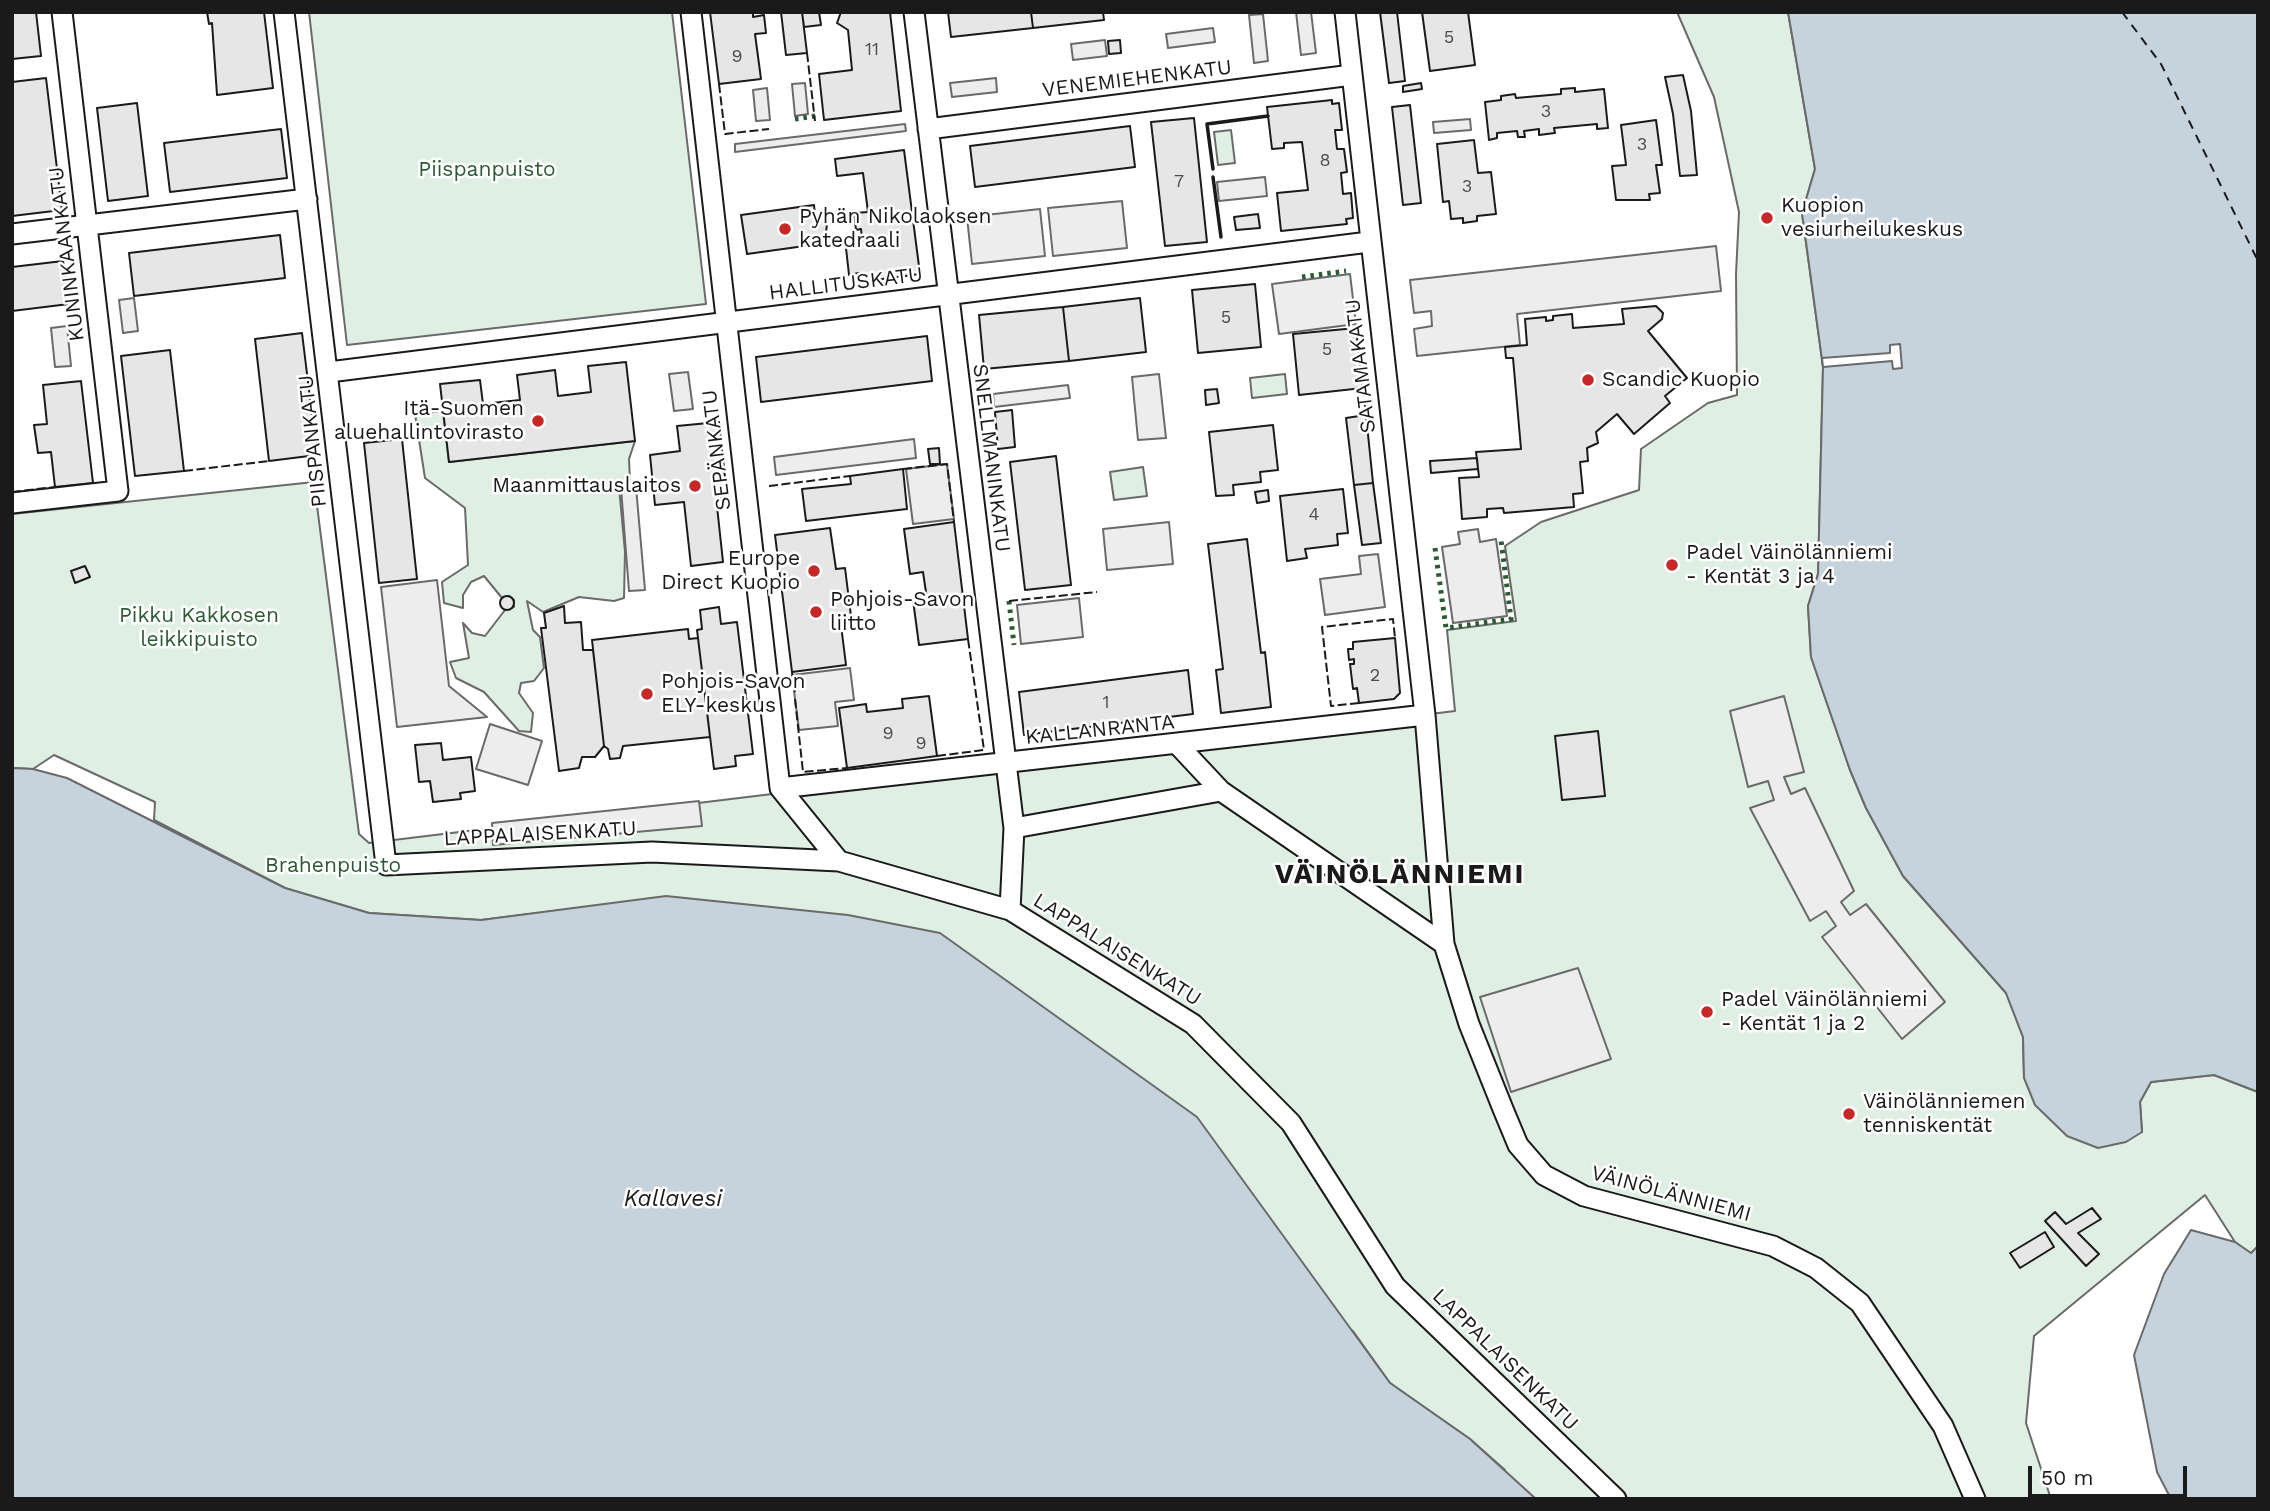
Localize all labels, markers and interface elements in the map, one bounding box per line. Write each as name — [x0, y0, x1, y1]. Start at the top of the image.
house number: 5 — [1444, 27, 1454, 49]
house number: 11 — [865, 39, 879, 61]
house number: 9 — [731, 46, 743, 68]
street label: VENEMIEHENKATU — [1041, 55, 1233, 103]
house number: 3 — [1541, 101, 1551, 123]
house number: 3 — [1637, 134, 1647, 156]
house number: 8 — [1319, 150, 1331, 172]
park label: Piispanpuisto — [418, 157, 556, 183]
street label: KUNINKAANKATU — [44, 165, 90, 343]
house number: 7 — [1174, 171, 1184, 193]
house number: 3 — [1462, 176, 1472, 198]
place label: Kuopion vesiurheilukeskus — [1781, 193, 1963, 243]
place label: Pyhän Nikolaoksen katedraali — [799, 204, 992, 254]
marker: Kuopion vesiurheilukeskus — [1759, 210, 1775, 226]
marker: Pyhän Nikolaoksen katedraali — [777, 221, 793, 237]
street label: HALLITUSKATU — [768, 262, 924, 306]
street label: SATAMAKATU — [1340, 297, 1382, 435]
house number: 5 — [1221, 307, 1231, 329]
house number: 5 — [1322, 339, 1332, 361]
street label: SNELLMANINKATU — [967, 362, 1015, 554]
place label: Scandic Kuopio — [1602, 367, 1760, 393]
marker: Scandic Kuopio — [1580, 372, 1596, 388]
street label: PIISPANKATU — [294, 374, 332, 508]
street label: SEPÄNKATU — [697, 388, 737, 512]
place label: Itä-Suomen aluehallintovirasto — [334, 396, 524, 446]
marker: Itä-Suomen aluehallintovirasto — [530, 413, 546, 429]
place label: Maanmittauslaitos — [492, 473, 681, 499]
marker: Maanmittauslaitos — [687, 478, 703, 494]
house number: 4 — [1309, 504, 1319, 526]
place label: Padel Väinölänniemi - Kentät 3 ja 4 — [1686, 540, 1893, 590]
place label: Europe Direct Kuopio — [661, 546, 800, 596]
marker: Padel Väinölänniemi - Kentät 3 ja 4 — [1664, 557, 1680, 573]
marker: Europe Direct Kuopio — [806, 563, 822, 579]
place label: Pohjois-Savon liitto — [830, 587, 975, 637]
park label: Pikku Kakkosen leikkipuisto — [119, 603, 279, 653]
marker: Pohjois-Savon liitto — [808, 604, 824, 620]
house number: 2 — [1370, 665, 1380, 687]
place label: Pohjois-Savon ELY-keskus — [661, 669, 806, 719]
marker: Pohjois-Savon ELY-keskus — [639, 686, 655, 702]
house number: 1 — [1102, 692, 1110, 714]
street label: KALLANRANTA — [1024, 710, 1176, 750]
house number: 9 — [882, 723, 894, 745]
house number: 9 — [915, 733, 927, 755]
street label: LAPPALAISENKATU — [443, 816, 637, 852]
park label: Brahenpuisto — [265, 853, 401, 879]
district label: VÄINÖLÄNNIEMI — [1276, 858, 1524, 892]
street label: LAPPALAISENKATU — [1028, 888, 1206, 1012]
place label: Padel Väinölänniemi - Kentät 1 ja 2 — [1721, 987, 1928, 1037]
marker: Padel Väinölänniemi - Kentät 1 ja 2 — [1699, 1004, 1715, 1020]
place label: Väinölänniemen tenniskentät — [1863, 1089, 2026, 1139]
marker: Väinölänniemen tenniskentät — [1841, 1106, 1857, 1122]
street label: VÄINÖLÄNNIEMI — [1588, 1161, 1754, 1227]
water label: Kallavesi — [624, 1185, 722, 1213]
street label: LAPPALAISENKATU — [1427, 1284, 1583, 1436]
scale bar — [2032, 1452, 2191, 1496]
text: 50 m — [2041, 1465, 2093, 1490]

